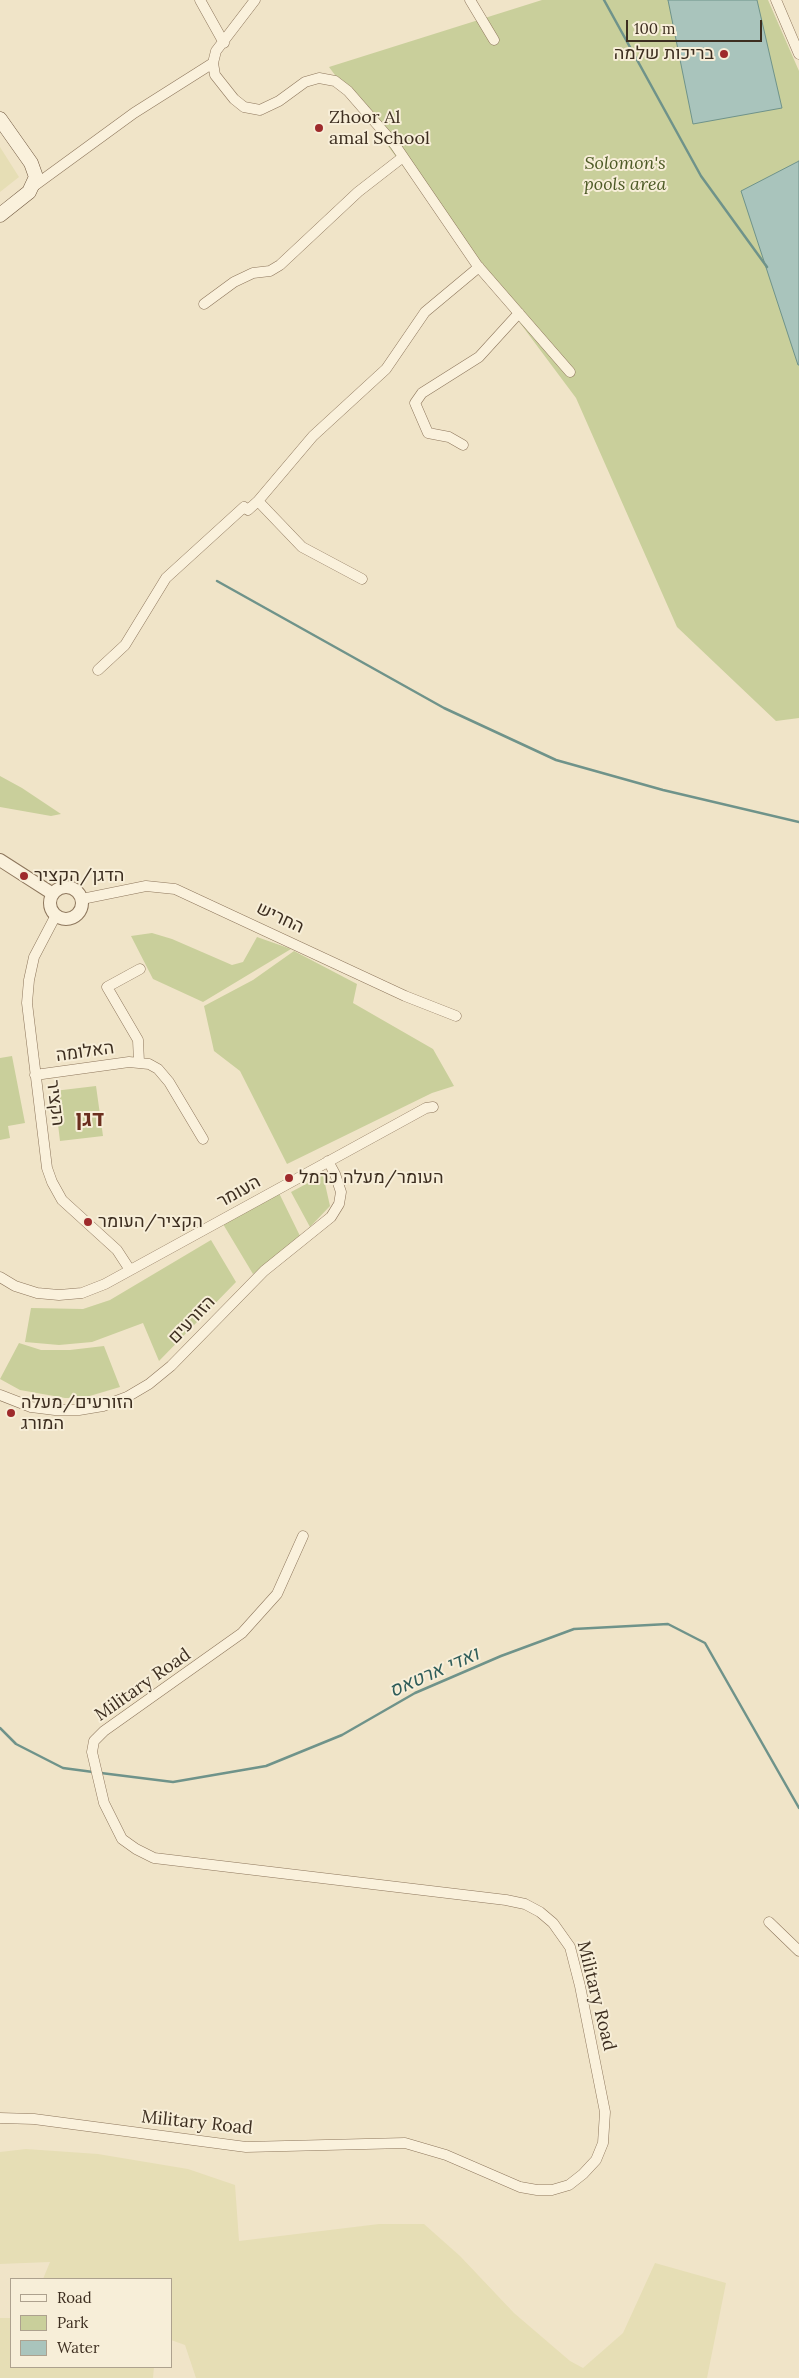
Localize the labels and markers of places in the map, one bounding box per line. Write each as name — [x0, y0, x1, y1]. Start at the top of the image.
place label: בריכות שלמה — [614, 43, 714, 65]
marker: בריכות שלמה — [718, 48, 730, 60]
place label: Zhoor Al amal School — [329, 107, 430, 150]
marker: Zhoor Al amal School — [313, 122, 325, 134]
place label: הדגן/הקציר — [34, 865, 124, 887]
marker: הדגן/הקציר — [18, 870, 30, 882]
place label: העומר/מעלה כרמל — [299, 1167, 444, 1189]
marker: העומר/מעלה כרמל — [283, 1172, 295, 1184]
place label: הקציר/העומר — [98, 1211, 203, 1233]
marker: הקציר/העומר — [82, 1216, 94, 1228]
place label: הזורעים/מעלה המורג — [21, 1392, 133, 1435]
marker: הזורעים/מעלה המורג — [5, 1407, 17, 1419]

